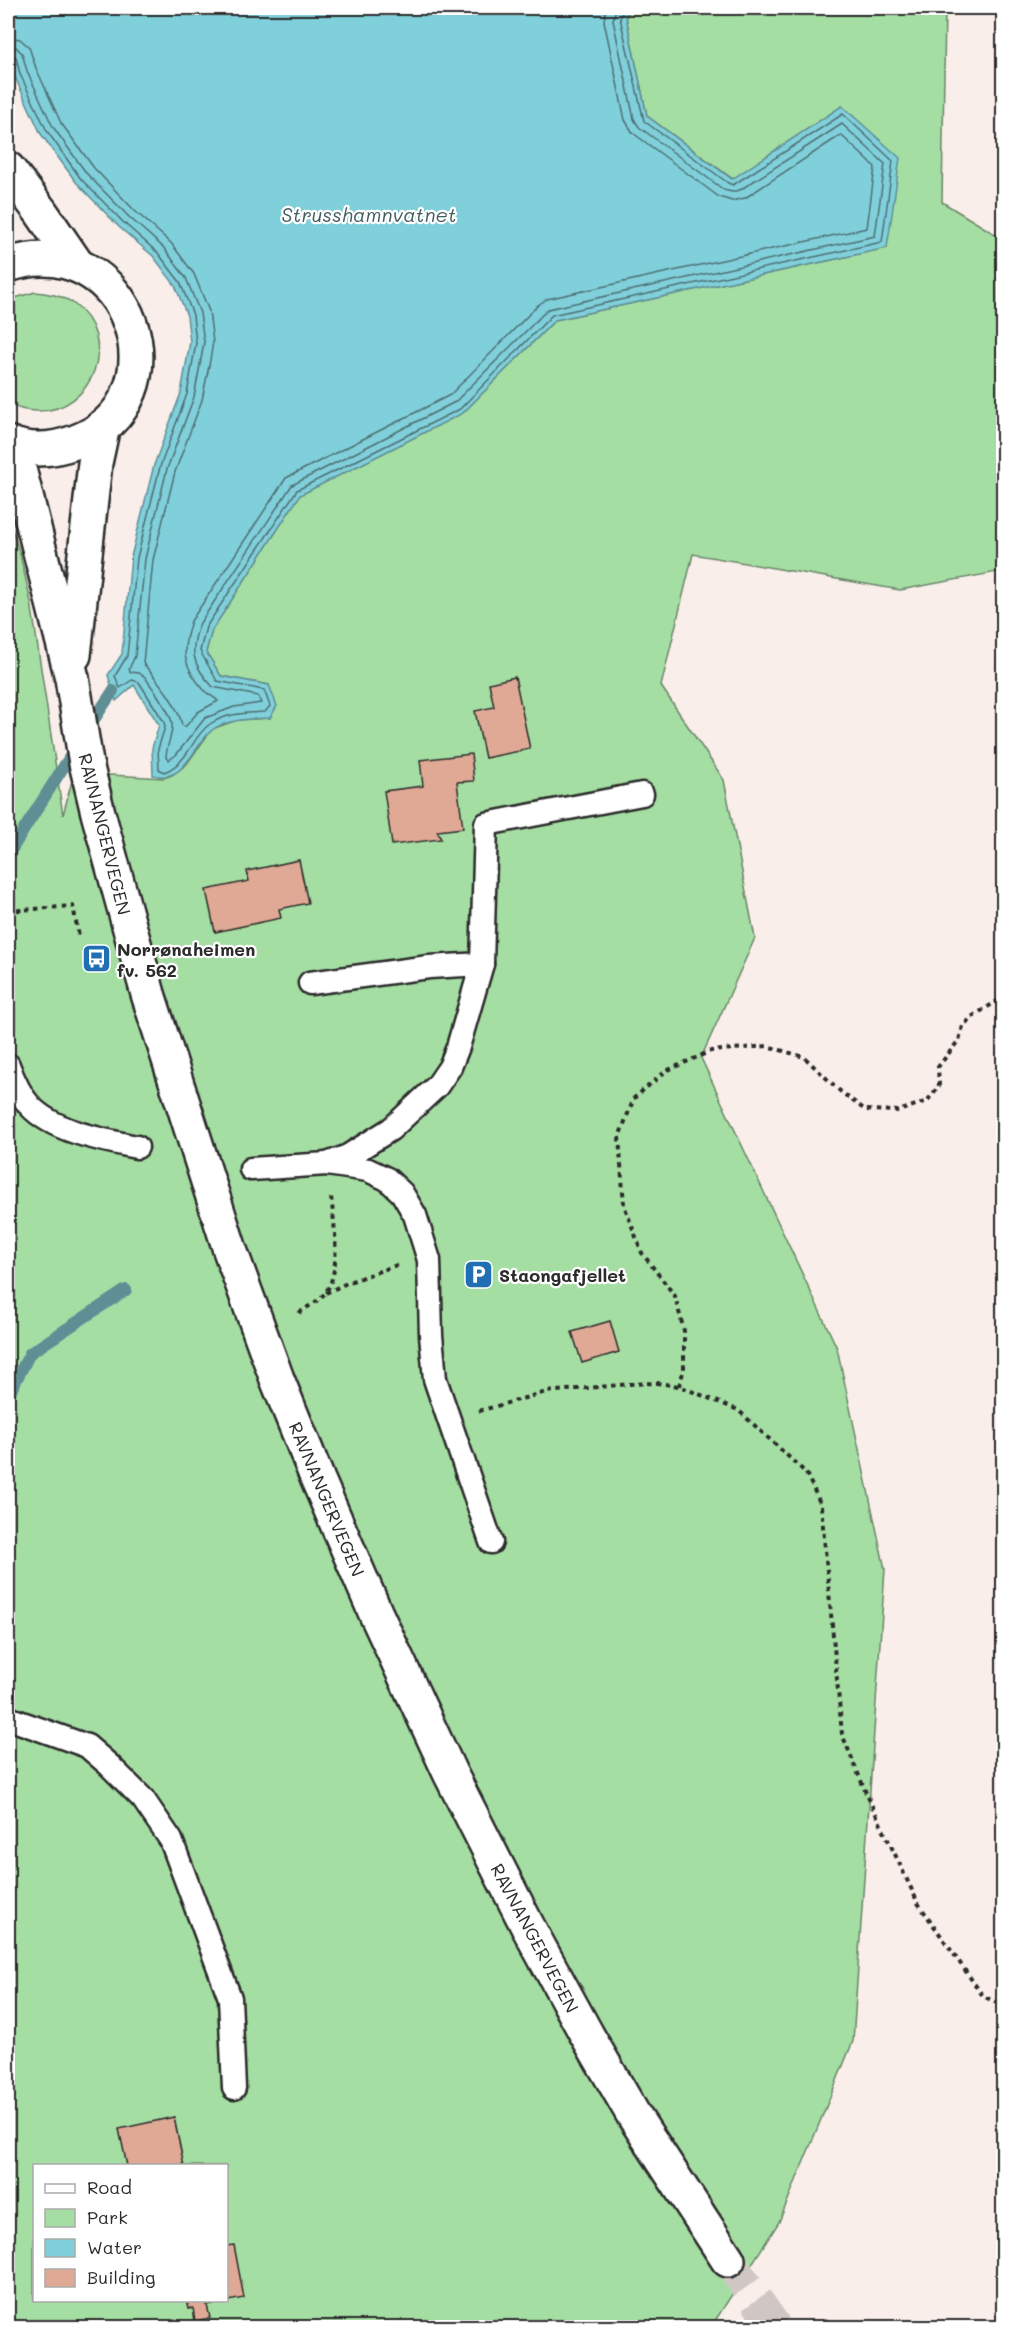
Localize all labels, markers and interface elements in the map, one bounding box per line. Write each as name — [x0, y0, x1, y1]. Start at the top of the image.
water label: Strusshamnvatnet — [281, 201, 457, 227]
street label: RAVNANGERVEGEN — [73, 751, 137, 917]
place label: Norrønaheimen fv. 562 — [117, 937, 255, 982]
bus stop icon: Norrønaheimen fv. 562 — [80, 943, 112, 975]
parking icon: Staongafjellet — [462, 1259, 494, 1291]
place label: Staongafjellet — [499, 1263, 626, 1287]
street label: RAVNANGERVEGEN — [284, 1418, 370, 1580]
street label: RAVNANGERVEGEN — [485, 1859, 585, 2017]
legend — [33, 2164, 228, 2302]
text: Road — [87, 2175, 132, 2199]
text: Park — [87, 2205, 128, 2229]
text: Water — [87, 2235, 142, 2259]
text: Building — [87, 2265, 155, 2289]

